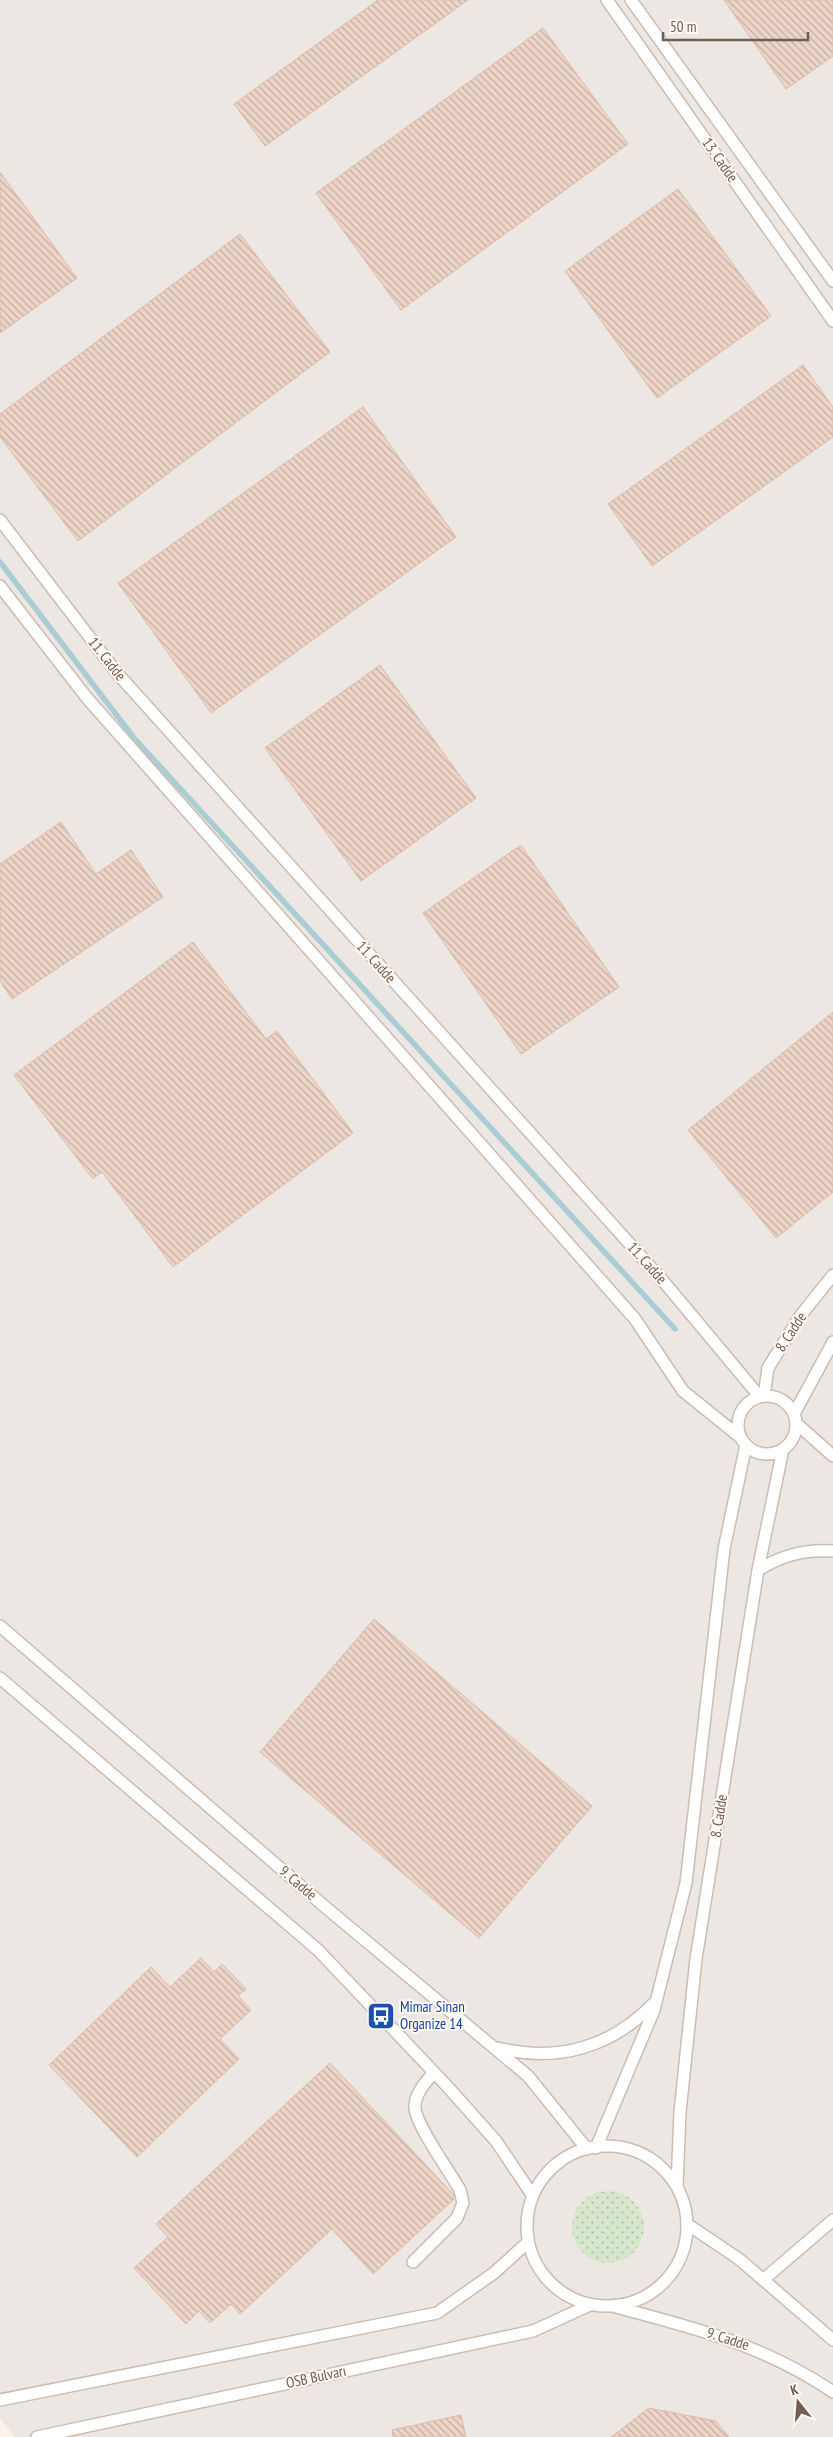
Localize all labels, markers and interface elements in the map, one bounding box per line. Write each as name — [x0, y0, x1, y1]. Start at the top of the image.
scale bar — [663, 10, 808, 42]
text: 50 m — [670, 17, 696, 36]
street label: 13. Cadde — [698, 134, 743, 186]
street label: 11. Cadde — [84, 633, 130, 684]
street label: 11. Cadde — [353, 937, 400, 987]
street label: 11. Cadde — [624, 1238, 671, 1288]
street label: 8. Cadde — [771, 1308, 810, 1355]
street label: 8. Cadde — [706, 1793, 731, 1839]
street label: 9. Cadde — [276, 1861, 321, 1904]
place label: Mimar Sinan Organize 14 — [400, 1997, 465, 2033]
bus stop icon: Mimar Sinan Organize 14 — [366, 2001, 396, 2031]
street label: 9. Cadde — [705, 2323, 752, 2354]
street label: OSB Bulvarı — [284, 2361, 348, 2392]
north arrow — [773, 2377, 823, 2427]
text: K — [788, 2380, 801, 2399]

